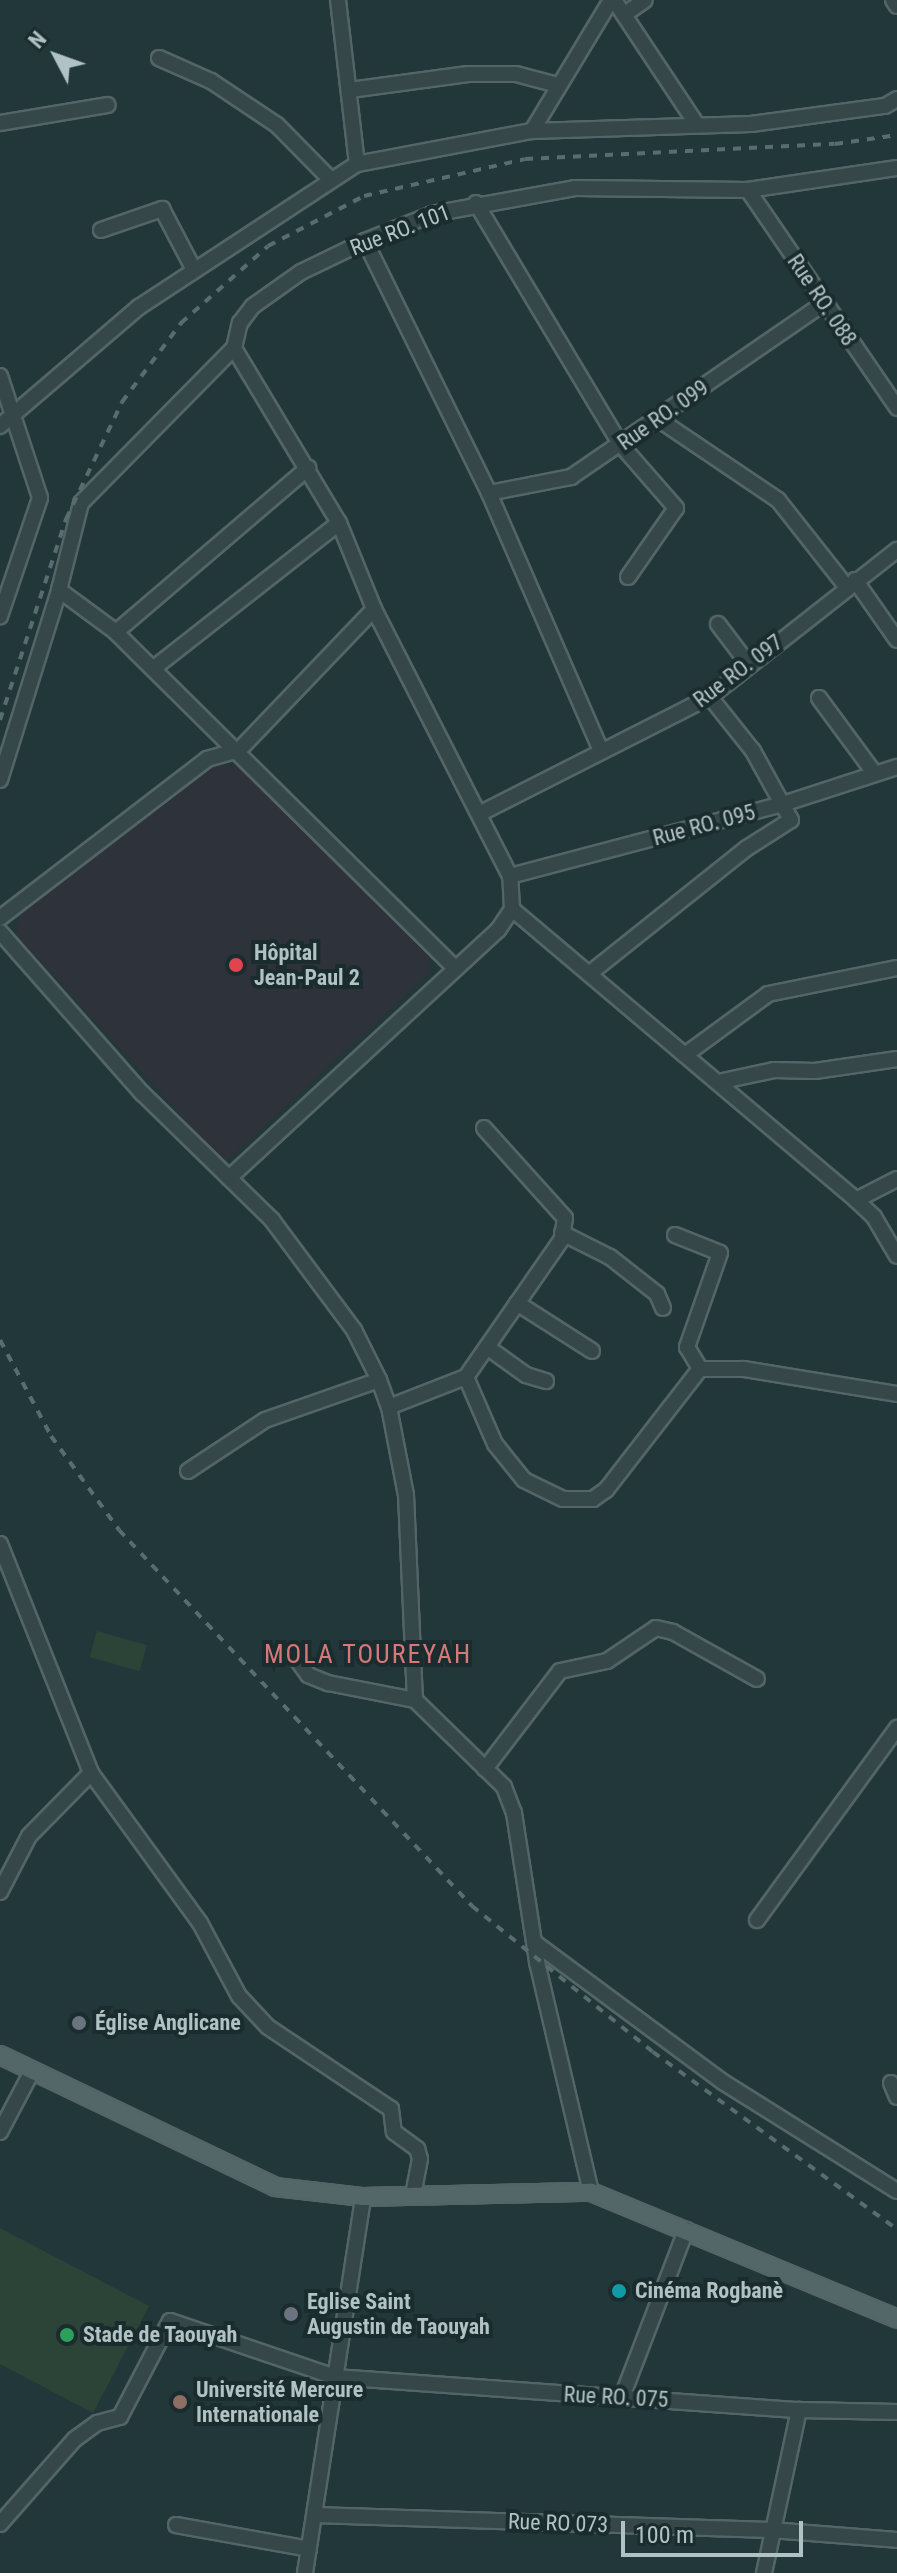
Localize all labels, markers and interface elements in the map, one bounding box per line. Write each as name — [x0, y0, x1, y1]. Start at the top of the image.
north arrow — [16, 16, 96, 96]
text: N — [24, 27, 51, 53]
street label: Rue RO. 101 — [346, 199, 454, 261]
street label: Rue RO. 088 — [782, 249, 862, 351]
street label: Rue RO. 099 — [612, 374, 714, 456]
street label: Rue RO. 097 — [688, 629, 788, 713]
street label: Rue RO. 095 — [650, 799, 758, 851]
place label: Hôpital Jean-Paul 2 — [254, 939, 360, 990]
marker: Hôpital Jean-Paul 2 — [225, 954, 247, 976]
district label: MOLA TOUREYAH — [264, 1639, 472, 1671]
place label: Église Anglicane — [95, 2010, 241, 2036]
marker: Église Anglicane — [70, 2014, 88, 2032]
place label: Cinéma Rogbanè — [635, 2278, 783, 2304]
marker: Cinéma Rogbanè — [610, 2282, 628, 2300]
place label: Eglise Saint Augustin de Taouyah — [307, 2288, 491, 2340]
marker: Eglise Saint Augustin de Taouyah — [282, 2305, 300, 2323]
place label: Stade de Taouyah — [83, 2322, 238, 2348]
marker: Stade de Taouyah — [58, 2326, 76, 2344]
place label: Université Mercure Internationale — [196, 2376, 363, 2428]
street label: Rue RO. 075 — [563, 2381, 669, 2413]
marker: Université Mercure Internationale — [171, 2393, 189, 2411]
scale bar — [625, 2505, 807, 2555]
street label: Rue RO 073 — [507, 2508, 609, 2538]
text: 100 m — [635, 2521, 694, 2549]

